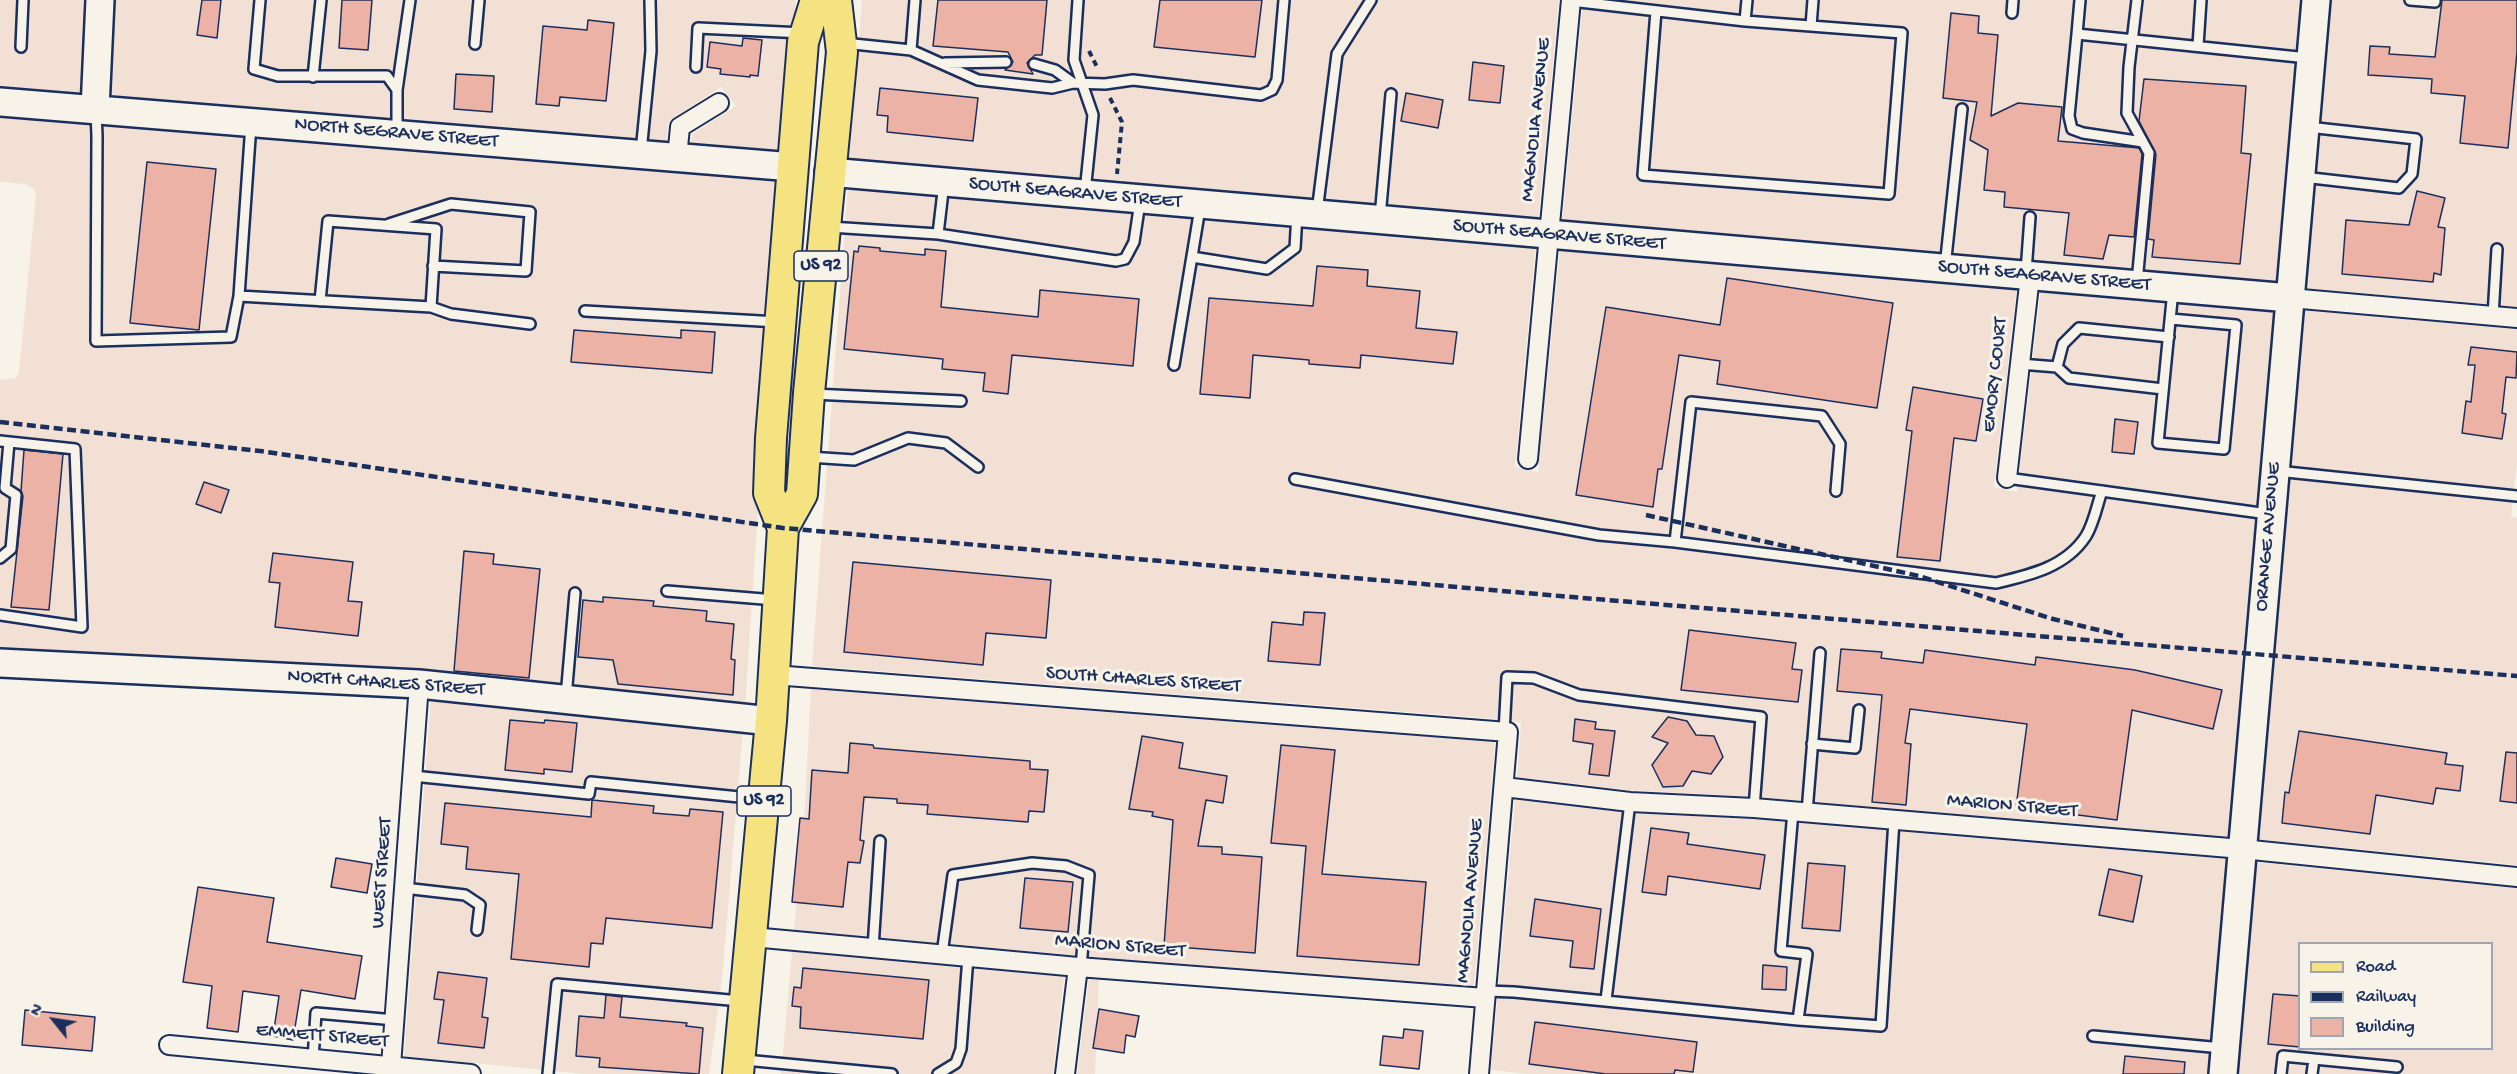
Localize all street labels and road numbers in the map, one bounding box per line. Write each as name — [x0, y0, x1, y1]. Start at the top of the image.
street label: MAGNOLIA AVENUE — [1516, 37, 1558, 203]
street label: NORTH SEGRAVE STREET — [293, 113, 499, 155]
street label: SOUTH SEAGRAVE STREET — [968, 173, 1182, 215]
street label: SOUTH SEAGRAVE STREET — [1452, 215, 1666, 257]
road number: US 92 — [794, 251, 848, 281]
street label: SOUTH SEAGRAVE STREET — [1937, 256, 2151, 298]
street label: EMORY COURT — [1978, 316, 2014, 434]
street label: ORANGE AVENUE — [2251, 461, 2287, 613]
street label: SOUTH CHARLES STREET — [1045, 662, 1241, 700]
street label: NORTH CHARLES STREET — [286, 665, 486, 703]
road number: US 92 — [737, 786, 791, 816]
street label: MARION STREET — [1946, 789, 2078, 825]
street label: WEST STREET — [367, 817, 399, 929]
street label: MAGNOLIA AVENUE — [1452, 818, 1490, 984]
street label: MARION STREET — [1054, 929, 1186, 965]
street label: EMMETT STREET — [255, 1019, 389, 1055]

